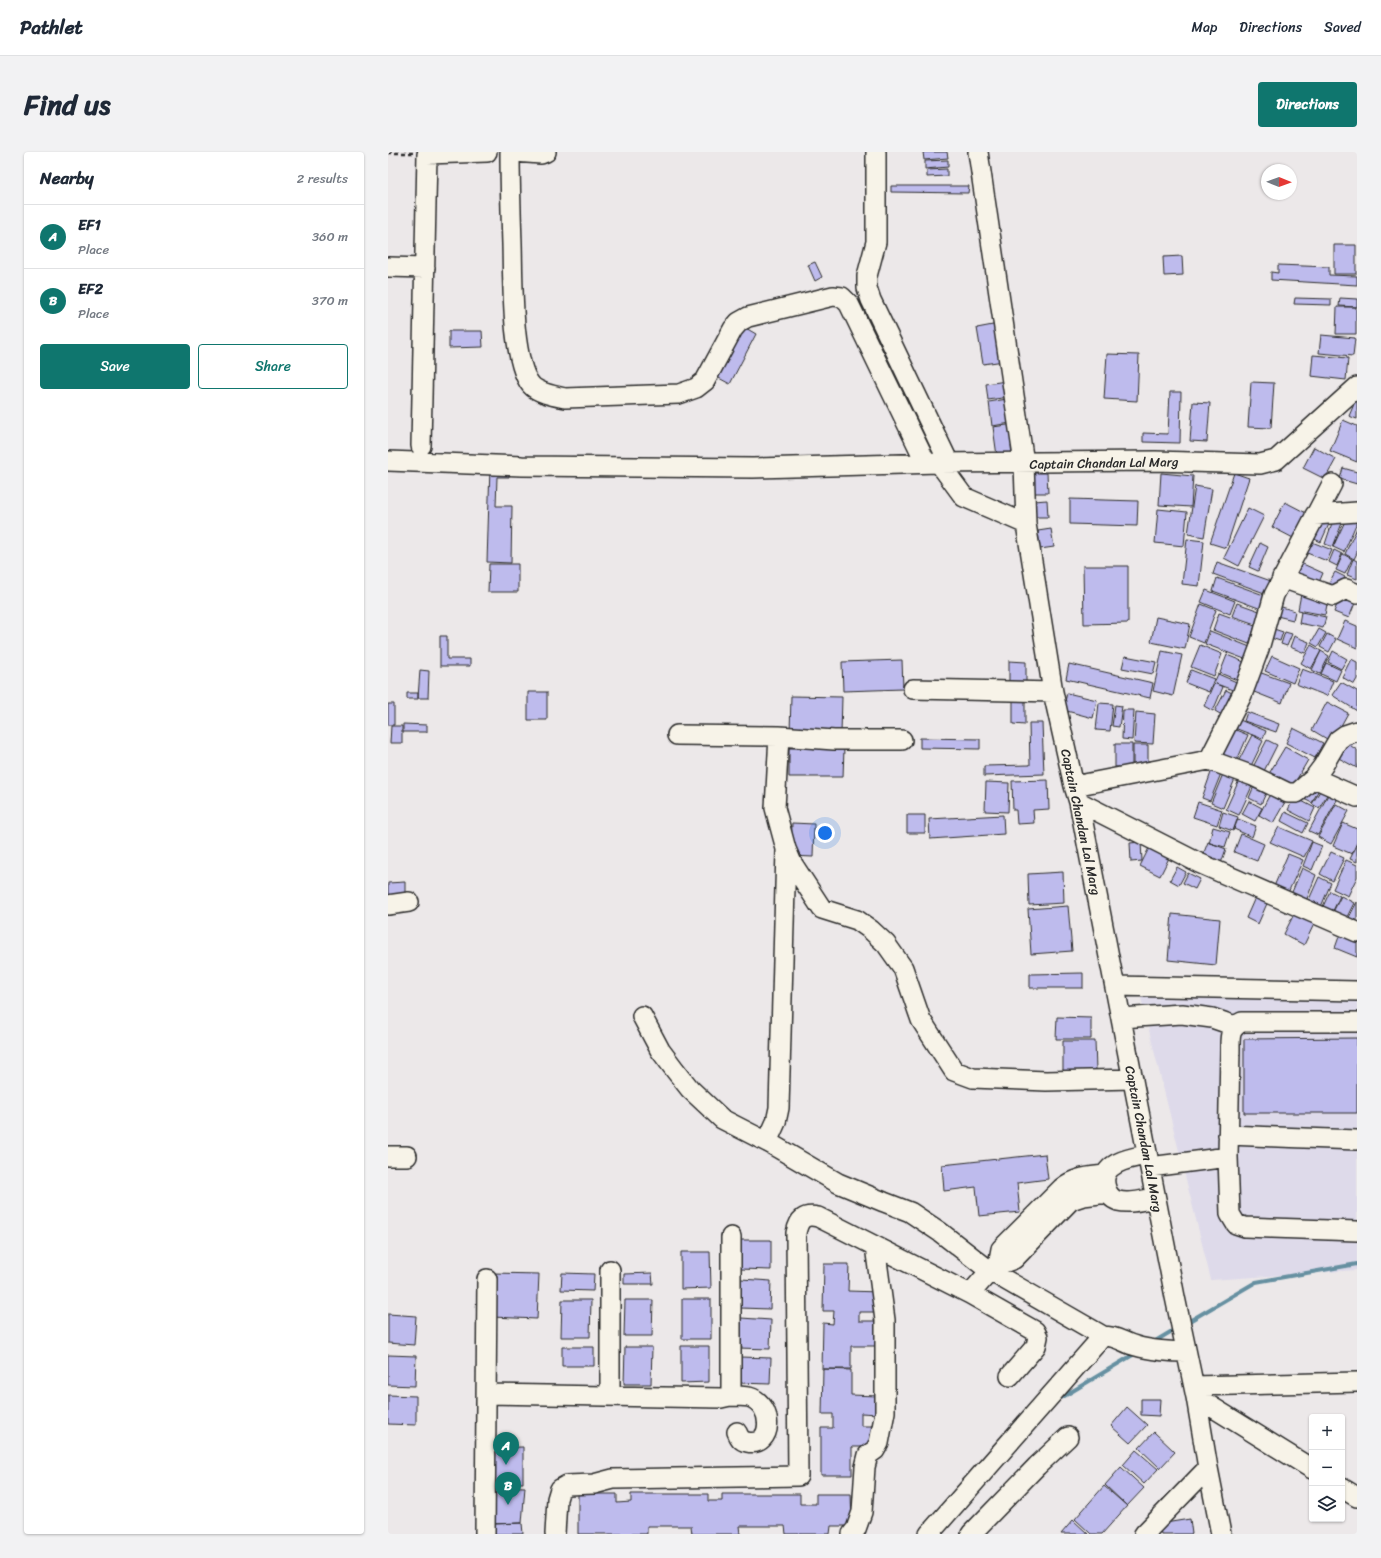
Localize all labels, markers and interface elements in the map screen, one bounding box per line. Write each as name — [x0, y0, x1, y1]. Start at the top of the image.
text: Pathlet — [20, 11, 83, 44]
text: Map — [1191, 15, 1217, 40]
text: Directions — [1239, 15, 1302, 40]
text: Saved — [1324, 15, 1361, 40]
text: Find us — [24, 80, 111, 129]
button: Directions — [1258, 82, 1357, 127]
text: Nearby — [40, 163, 94, 193]
north arrow — [1261, 164, 1297, 200]
text: 2 results — [297, 167, 348, 190]
text: EF1 — [78, 212, 101, 238]
text: A — [49, 225, 57, 248]
text: 360 m — [312, 225, 348, 248]
text: Place — [78, 238, 109, 261]
text: EF2 — [78, 276, 103, 302]
text: B — [49, 289, 57, 312]
text: 370 m — [312, 289, 348, 312]
text: Place — [78, 302, 109, 325]
button: Save — [40, 344, 190, 389]
button: Share — [198, 344, 348, 389]
street label: Captain Chandan Lal Marg — [1029, 450, 1179, 476]
street label: Captain Chandan Lal Marg — [1054, 747, 1108, 898]
your location — [815, 823, 835, 843]
street label: Captain Chandan Lal Marg — [1118, 1064, 1170, 1215]
map controls — [1309, 1414, 1345, 1522]
button: + — [1309, 1414, 1345, 1450]
pin: A — [493, 1432, 519, 1465]
button: − — [1309, 1450, 1345, 1486]
pin: B — [495, 1472, 521, 1505]
button: layers — [1309, 1486, 1345, 1522]

